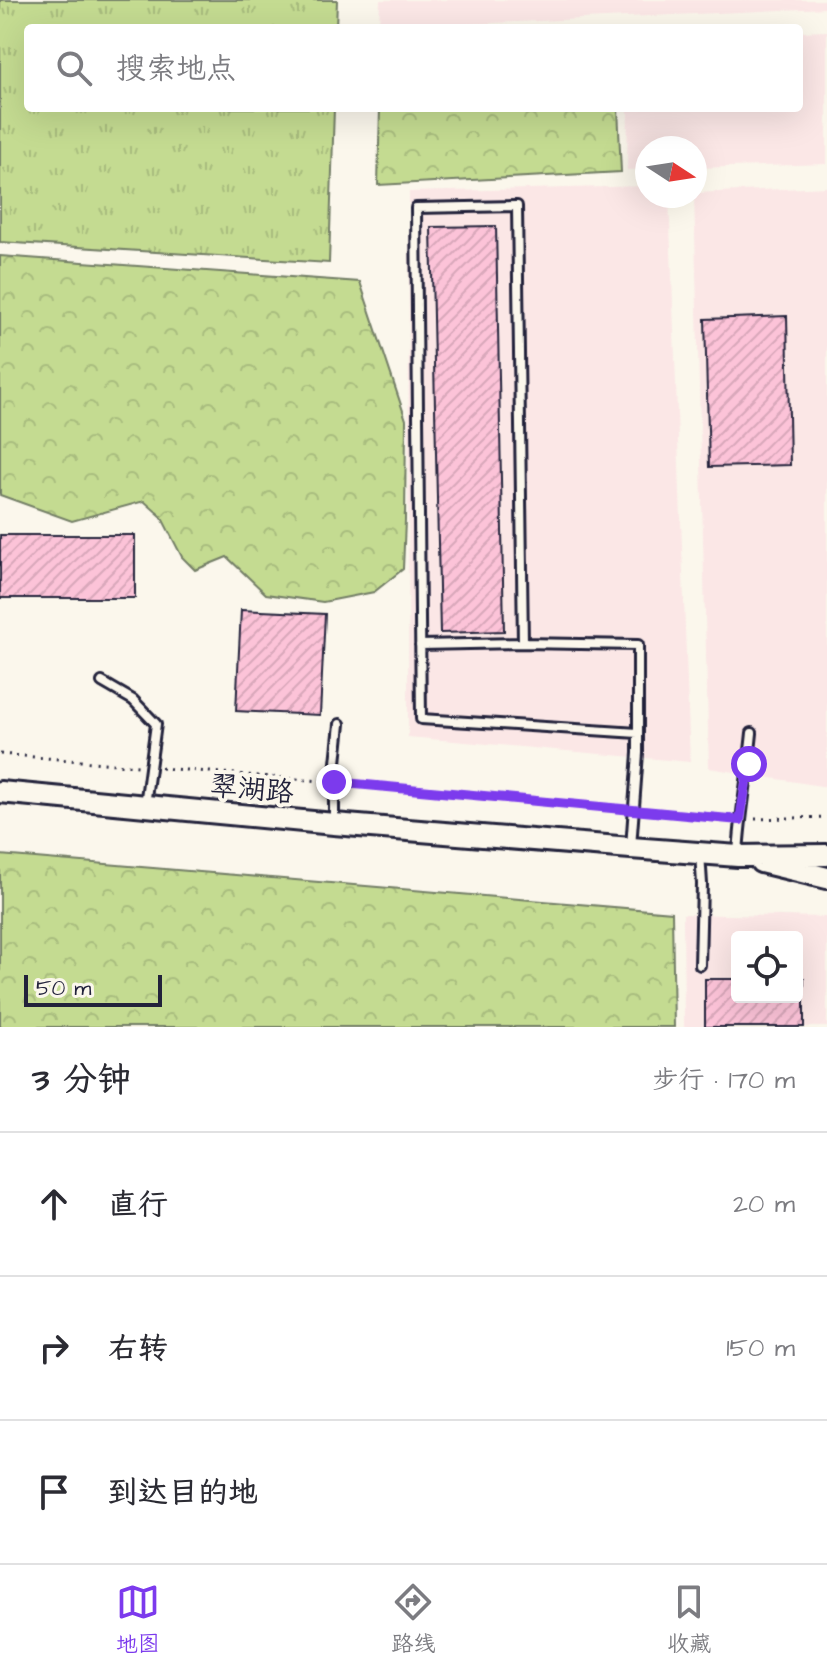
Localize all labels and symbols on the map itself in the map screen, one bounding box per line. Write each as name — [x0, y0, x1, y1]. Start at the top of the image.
north arrow — [635, 136, 707, 208]
route start — [731, 746, 767, 782]
route end — [316, 764, 352, 800]
street label: 翠湖路 — [208, 766, 295, 813]
scale bar — [24, 971, 162, 1007]

